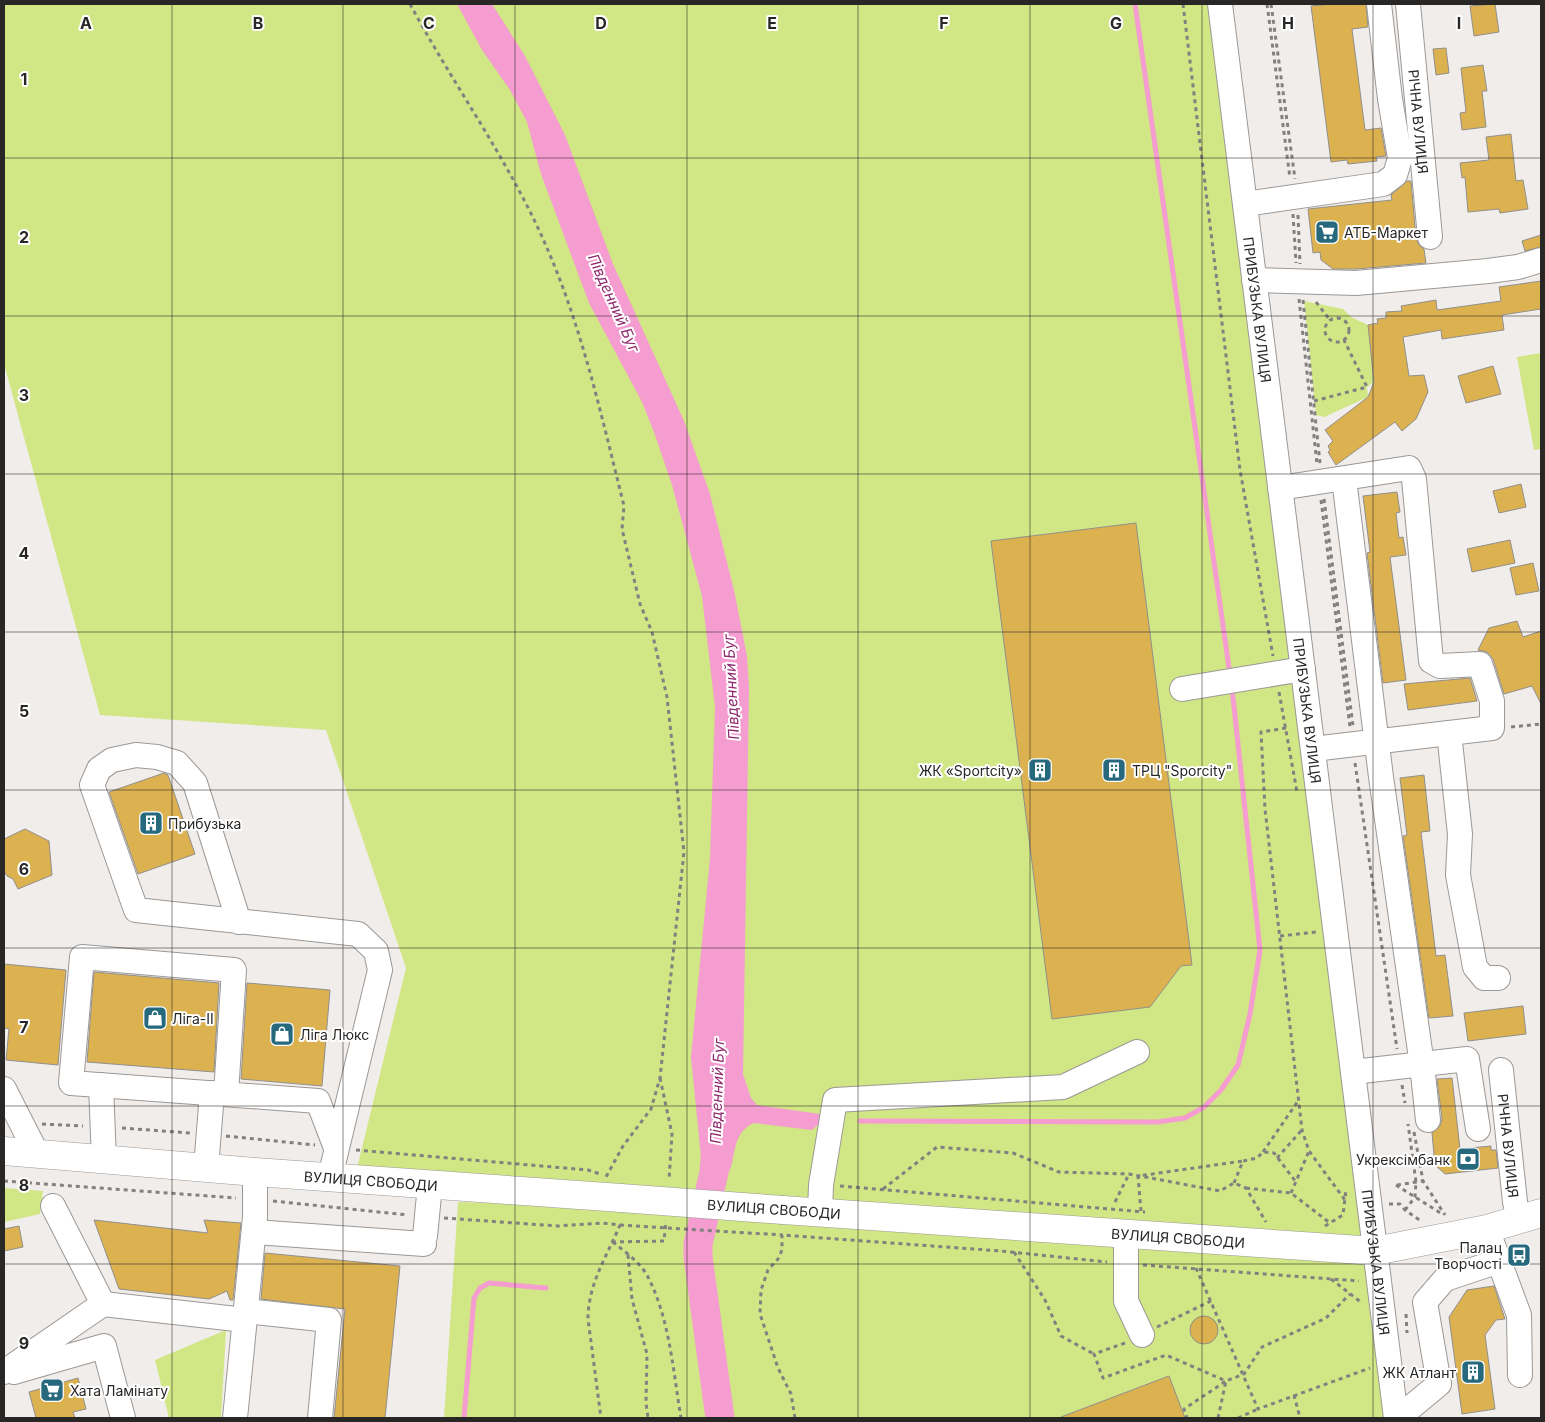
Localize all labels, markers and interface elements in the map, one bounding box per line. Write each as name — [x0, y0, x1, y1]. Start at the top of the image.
text: A — [80, 13, 92, 33]
text: B — [253, 13, 263, 33]
text: C — [423, 13, 435, 33]
text: D — [595, 13, 607, 33]
text: E — [767, 13, 777, 33]
text: F — [939, 13, 949, 33]
text: G — [1110, 13, 1122, 33]
text: H — [1282, 13, 1294, 33]
text: I — [1457, 13, 1461, 33]
text: 1 — [21, 69, 27, 89]
street label: РІЧНА ВУЛИЦЯ — [1406, 69, 1432, 174]
supermarket icon: АТБ-Маркет — [1314, 219, 1340, 245]
place label: АТБ-Маркет — [1344, 224, 1429, 241]
text: 2 — [19, 227, 29, 247]
street label: ПРИБУЗЬКА ВУЛИЦЯ — [1241, 236, 1276, 383]
water label: Південний Буг — [584, 251, 644, 356]
text: 3 — [19, 385, 29, 405]
text: 4 — [19, 543, 30, 563]
water label: Південний Буг — [719, 633, 743, 740]
street label: ПРИБУЗЬКА ВУЛИЦЯ — [1290, 637, 1325, 784]
text: 5 — [19, 701, 29, 721]
building icon: ЖК «Sportcity» — [1027, 757, 1053, 783]
building icon: ТРЦ "Sporcity" — [1101, 757, 1127, 783]
place label: ЖК «Sportcity» — [919, 762, 1022, 779]
place label: ТРЦ "Sporcity" — [1132, 762, 1232, 779]
building icon: Прибузька — [138, 810, 164, 836]
place label: Прибузька — [168, 815, 241, 832]
text: 6 — [19, 859, 29, 879]
shop icon: Ліга-II — [142, 1005, 168, 1031]
place label: Ліга-II — [172, 1010, 214, 1027]
text: 7 — [19, 1017, 29, 1037]
shop icon: Ліга Люкс — [269, 1021, 295, 1047]
place label: Ліга Люкс — [300, 1026, 369, 1043]
water label: Південний Буг — [706, 1037, 728, 1144]
street label: РІЧНА ВУЛИЦЯ — [1495, 1093, 1523, 1199]
bank icon: Укрексімбанк — [1455, 1146, 1481, 1172]
place label: Укрексімбанк — [1356, 1151, 1450, 1168]
street label: ВУЛИЦЯ СВОБОДИ — [303, 1167, 438, 1193]
text: 8 — [19, 1175, 29, 1195]
street label: ПРИБУЗЬКА ВУЛИЦЯ — [1359, 1188, 1394, 1336]
street label: ВУЛИЦЯ СВОБОДИ — [707, 1196, 841, 1222]
street label: ВУЛИЦЯ СВОБОДИ — [1111, 1224, 1245, 1250]
place label: Палац Творчості — [1434, 1239, 1503, 1272]
bus stop icon: Палац Творчості — [1506, 1242, 1532, 1268]
text: 9 — [19, 1333, 29, 1353]
building icon: ЖК Атлант — [1460, 1359, 1486, 1385]
place label: ЖК Атлант — [1383, 1364, 1456, 1381]
supermarket icon: Хата Ламінату — [39, 1377, 65, 1403]
place label: Хата Ламінату — [70, 1382, 168, 1399]

